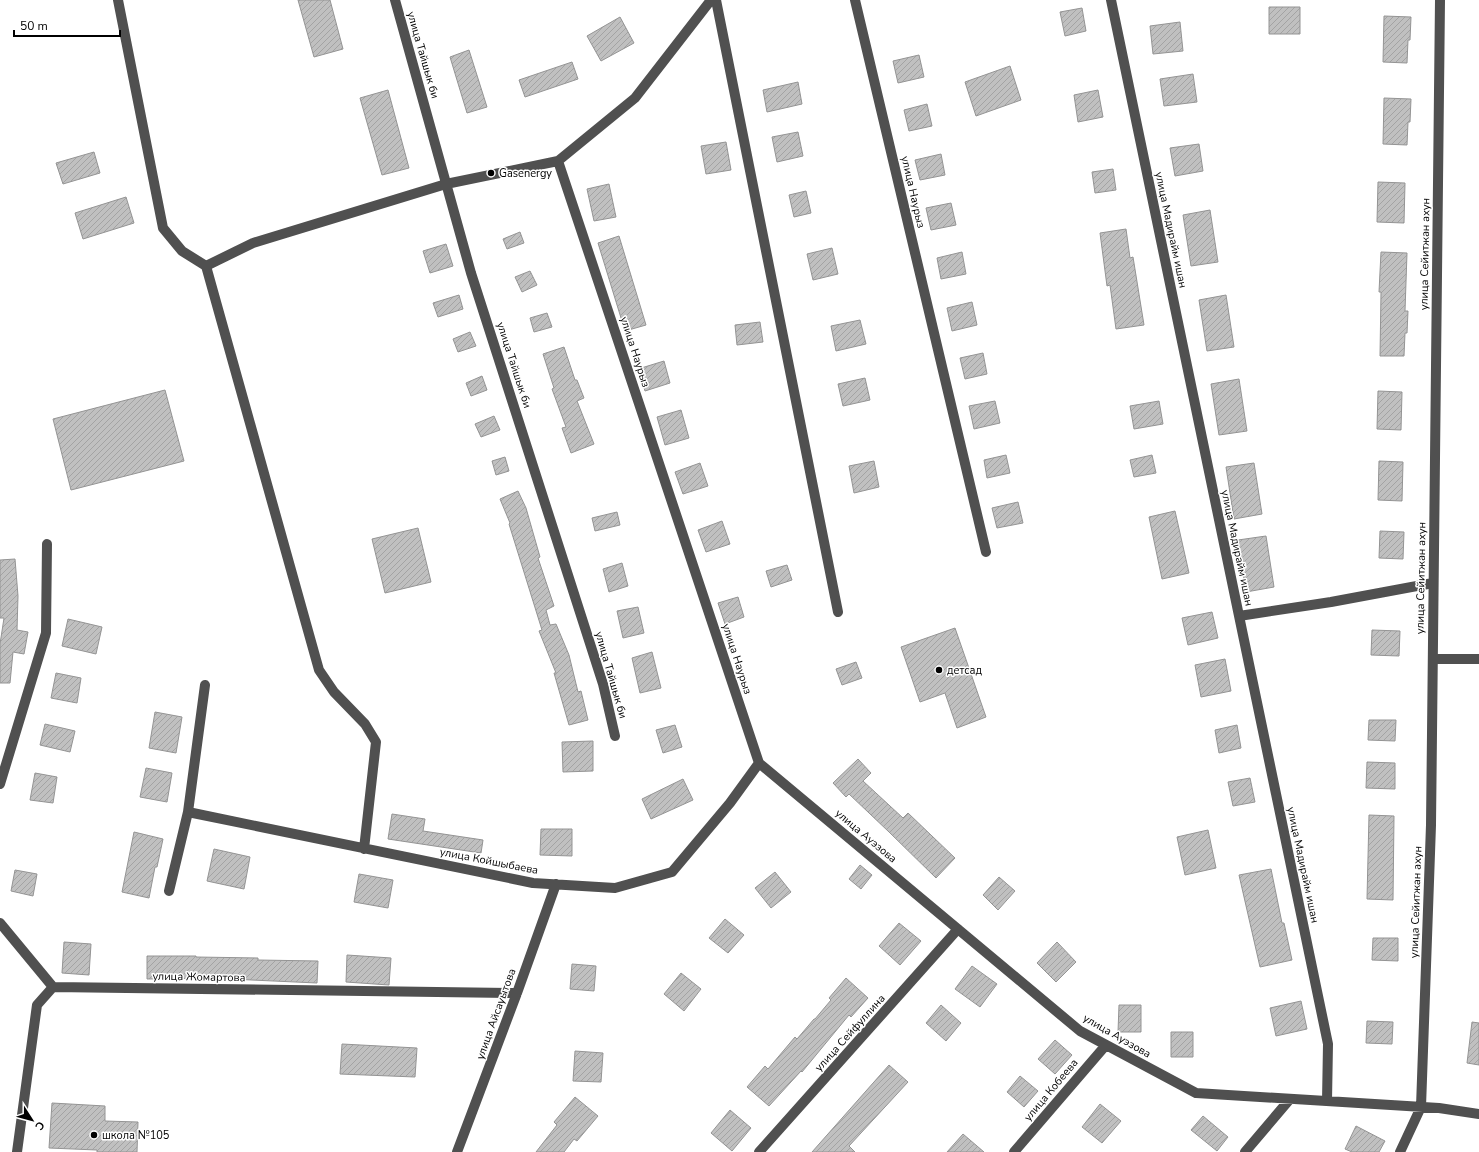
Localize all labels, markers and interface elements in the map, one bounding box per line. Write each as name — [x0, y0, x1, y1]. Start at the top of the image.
street label: улица Тайшык би — [403, 10, 443, 100]
scale bar — [14, 12, 120, 38]
text: 50 m — [20, 18, 48, 34]
street label: улица Наурыз — [897, 154, 929, 230]
place label: Gasenergy — [499, 166, 552, 181]
marker: Gasenergy — [486, 168, 496, 178]
street label: улица Мадирайм ишан — [1151, 171, 1191, 289]
street label: улица Сейитжан ахун — [1417, 198, 1433, 310]
street label: улица Наурыз — [616, 315, 654, 389]
street label: улица Тайшык би — [493, 320, 535, 410]
street label: улица Мадирайм ишан — [1217, 489, 1257, 607]
street label: улица Сейитжан ахун — [1413, 522, 1429, 634]
street label: улица Наурыз — [718, 622, 756, 696]
street label: улица Тайшык би — [591, 630, 631, 720]
place label: детсад — [947, 663, 982, 678]
marker: детсад — [934, 665, 944, 675]
street label: улица Ауэзова — [832, 806, 900, 866]
street label: улица Мадирайм ишан — [1283, 806, 1323, 924]
street label: улица Койшыбаева — [438, 844, 540, 878]
street label: улица Сейитжан ахун — [1407, 846, 1425, 958]
street label: улица Айсауытова — [473, 966, 519, 1062]
street label: улица Жомартова — [152, 969, 246, 985]
street label: улица Сейфуллина — [811, 991, 889, 1075]
street label: улица Ауэзова — [1080, 1010, 1154, 1062]
street label: улица Кобеева — [1021, 1056, 1081, 1124]
north arrow — [12, 1100, 52, 1140]
text: С — [31, 1118, 48, 1133]
place label: школа №105 — [102, 1128, 170, 1143]
marker: школа №105 — [89, 1130, 99, 1140]

